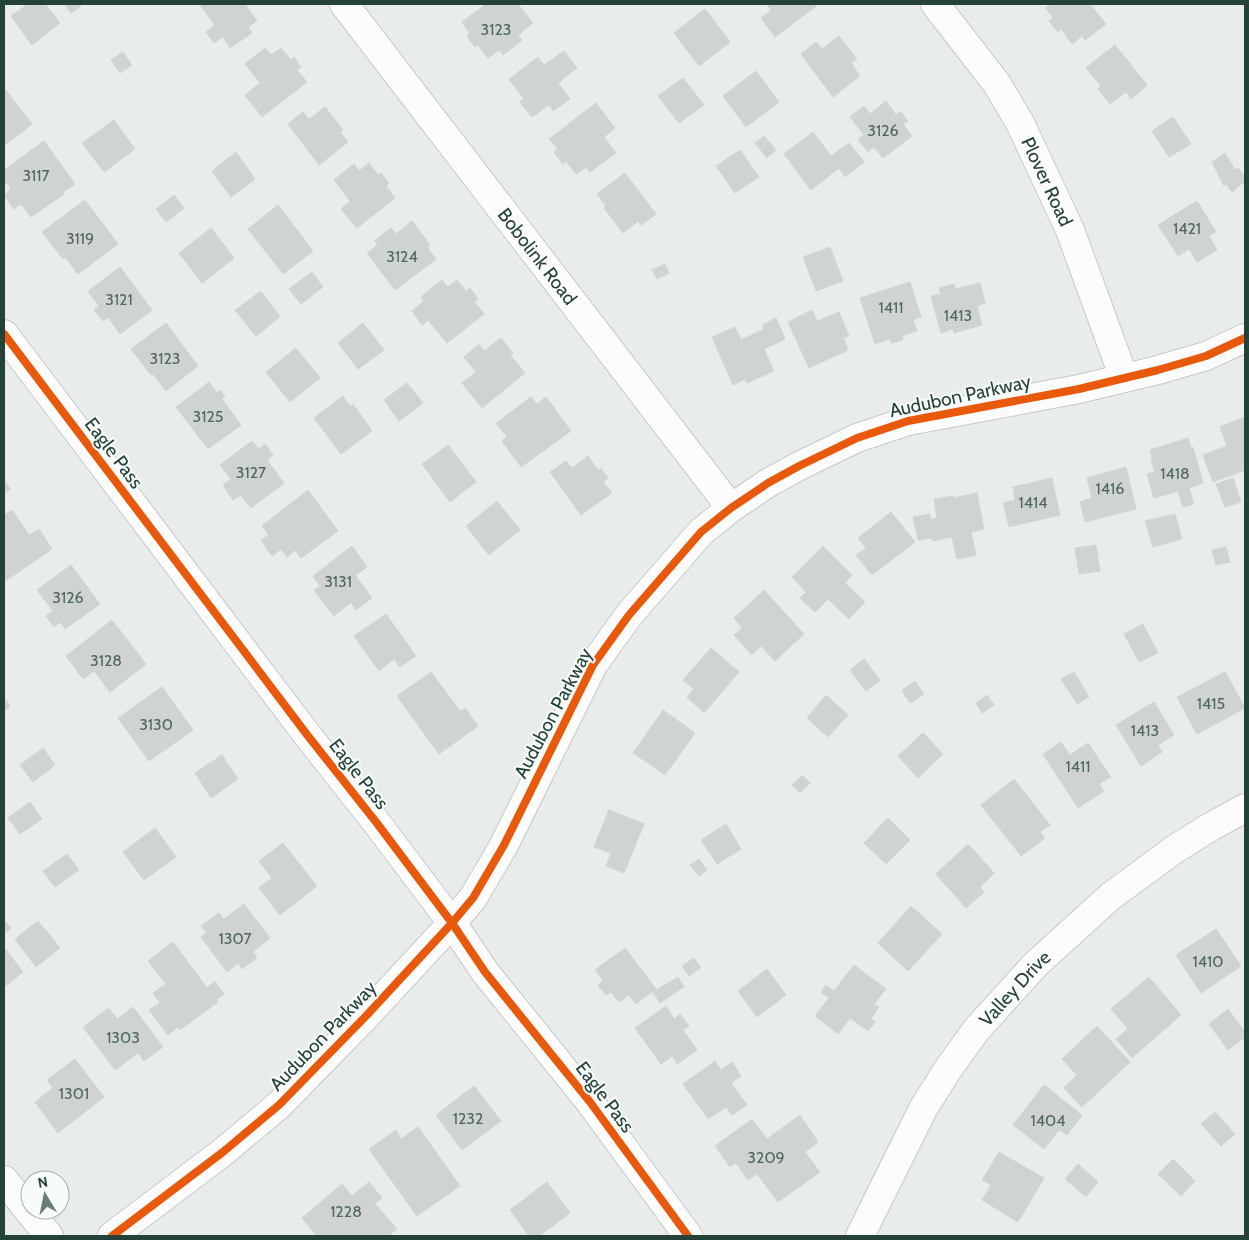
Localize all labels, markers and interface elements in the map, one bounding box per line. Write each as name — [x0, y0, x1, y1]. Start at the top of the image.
house number: 3123 — [481, 20, 511, 39]
house number: 3126 — [867, 121, 899, 140]
street label: Plover Road — [1017, 133, 1078, 230]
house number: 3117 — [22, 166, 50, 185]
street label: Bobolink Road — [493, 203, 582, 309]
house number: 1421 — [1173, 219, 1201, 238]
house number: 3119 — [66, 229, 94, 248]
house number: 3124 — [386, 247, 418, 266]
house number: 3121 — [105, 290, 133, 309]
house number: 1411 — [879, 298, 903, 317]
house number: 1413 — [944, 306, 972, 325]
house number: 3123 — [150, 349, 180, 368]
street label: Audubon Parkway — [887, 370, 1033, 422]
house number: 3125 — [193, 407, 223, 426]
street label: Eagle Pass — [80, 413, 148, 493]
house number: 3127 — [236, 463, 266, 482]
house number: 1418 — [1160, 464, 1190, 483]
house number: 1416 — [1096, 479, 1124, 498]
house number: 1414 — [1019, 493, 1047, 512]
house number: 3131 — [324, 572, 352, 591]
house number: 3126 — [52, 588, 84, 607]
street label: Audubon Parkway — [509, 644, 597, 782]
house number: 3128 — [90, 651, 122, 670]
house number: 1415 — [1197, 694, 1225, 713]
house number: 3130 — [139, 715, 173, 734]
house number: 1413 — [1131, 721, 1159, 740]
street label: Eagle Pass — [324, 734, 394, 814]
house number: 1411 — [1066, 757, 1090, 776]
house number: 1307 — [219, 929, 251, 948]
street label: Valley Drive — [974, 945, 1055, 1031]
house number: 1410 — [1193, 952, 1223, 971]
street label: Audubon Parkway — [265, 976, 382, 1096]
house number: 1303 — [106, 1028, 140, 1047]
street label: Eagle Pass — [571, 1057, 639, 1137]
house number: 1301 — [59, 1084, 89, 1103]
house number: 1232 — [453, 1109, 483, 1128]
house number: 1404 — [1031, 1111, 1065, 1130]
house number: 3209 — [747, 1148, 785, 1167]
north arrow — [20, 1170, 70, 1220]
text: N — [36, 1172, 49, 1192]
house number: 1228 — [330, 1202, 362, 1221]

